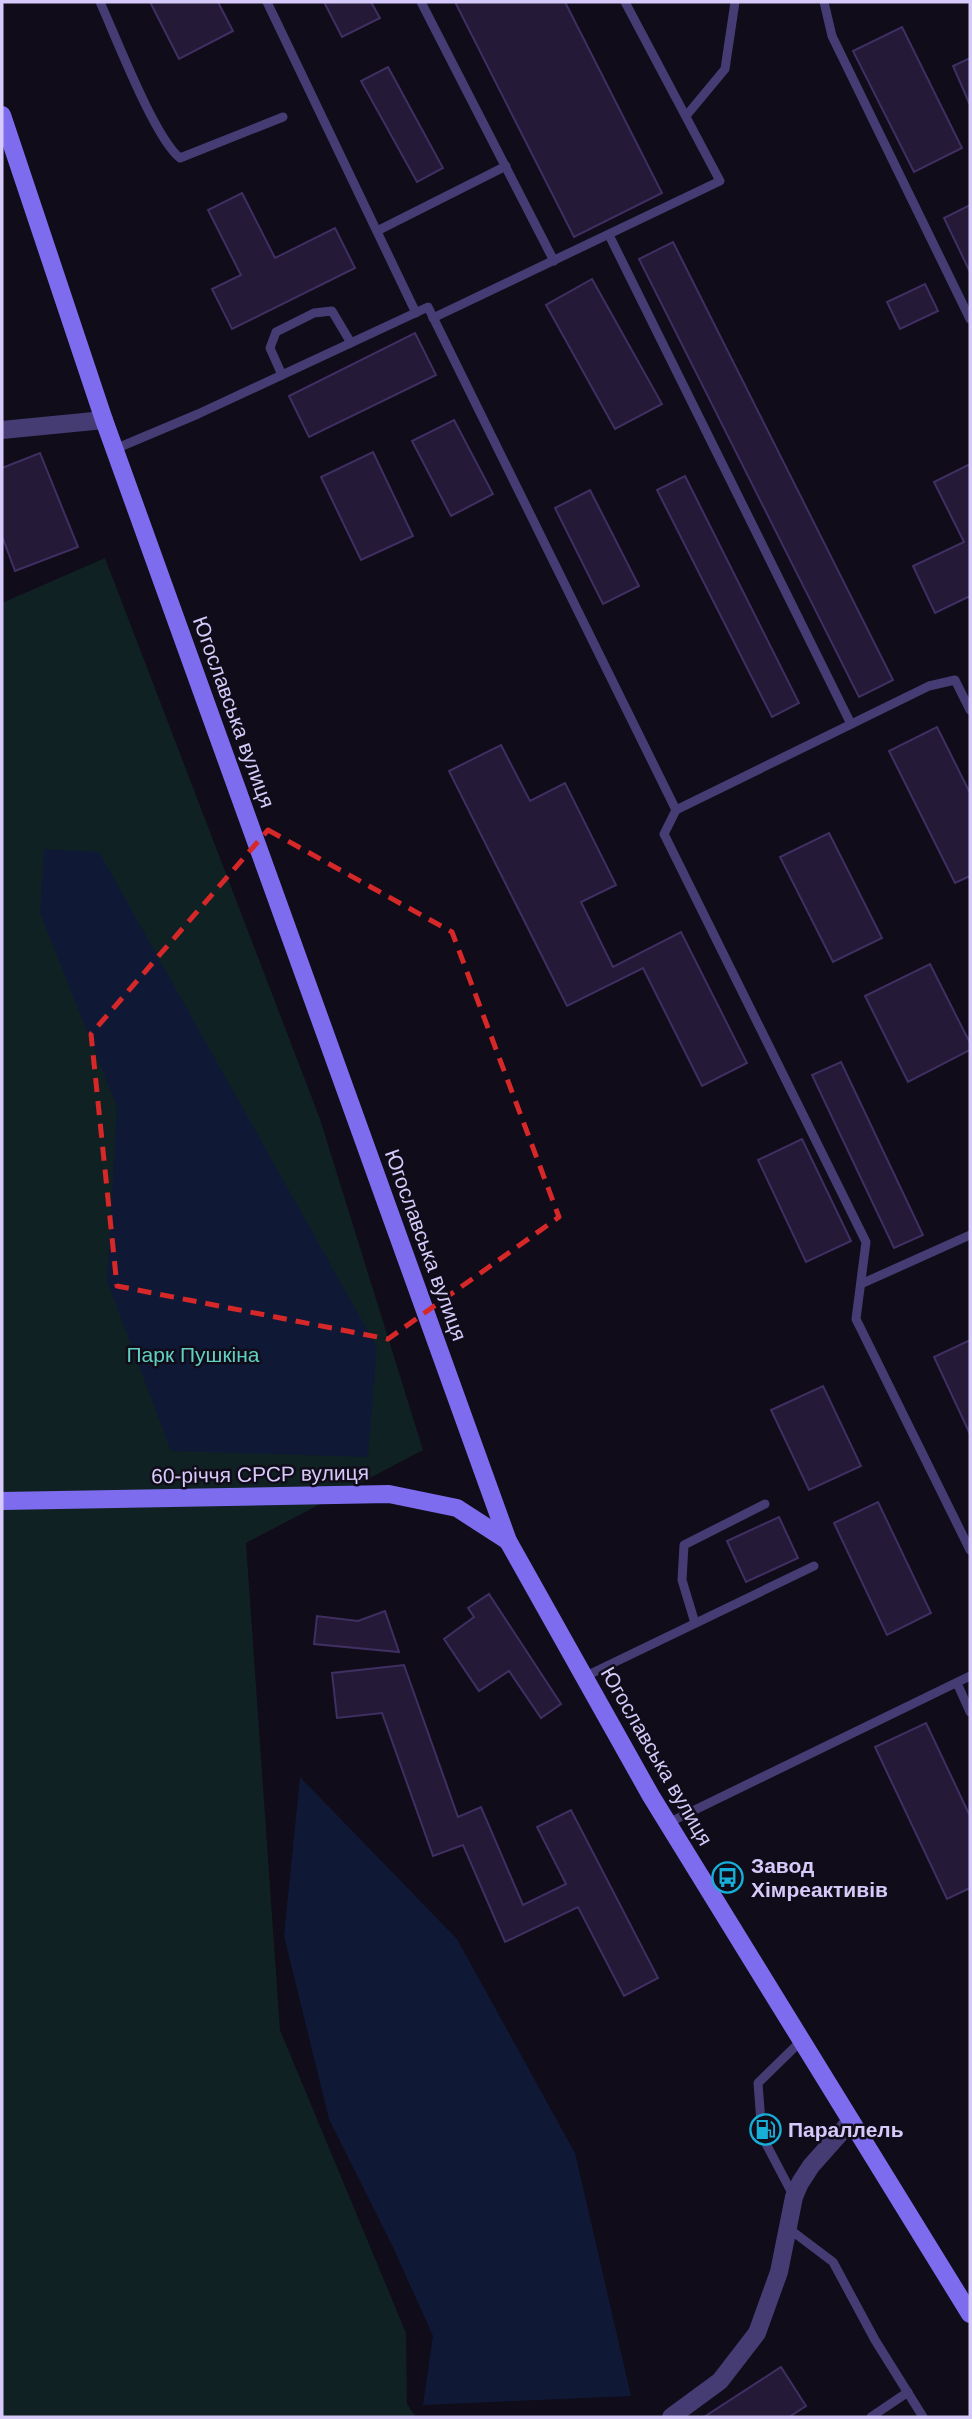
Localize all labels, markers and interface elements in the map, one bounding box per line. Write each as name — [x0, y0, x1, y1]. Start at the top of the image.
street label: Югославська вулиця — [189, 613, 279, 811]
street label: Югославська вулиця — [381, 1146, 471, 1344]
park label: Парк Пушкіна — [126, 1343, 260, 1366]
street label: 60-річчя СРСР вулиця — [151, 1461, 369, 1487]
street label: Югославська вулиця — [596, 1663, 718, 1849]
place label: Завод Хімреактивів — [751, 1854, 888, 1901]
bus stop icon: Завод Хімреактивів — [711, 1860, 745, 1894]
fuel station icon: Параллель — [748, 2112, 782, 2146]
place label: Параллель — [788, 2118, 904, 2141]

